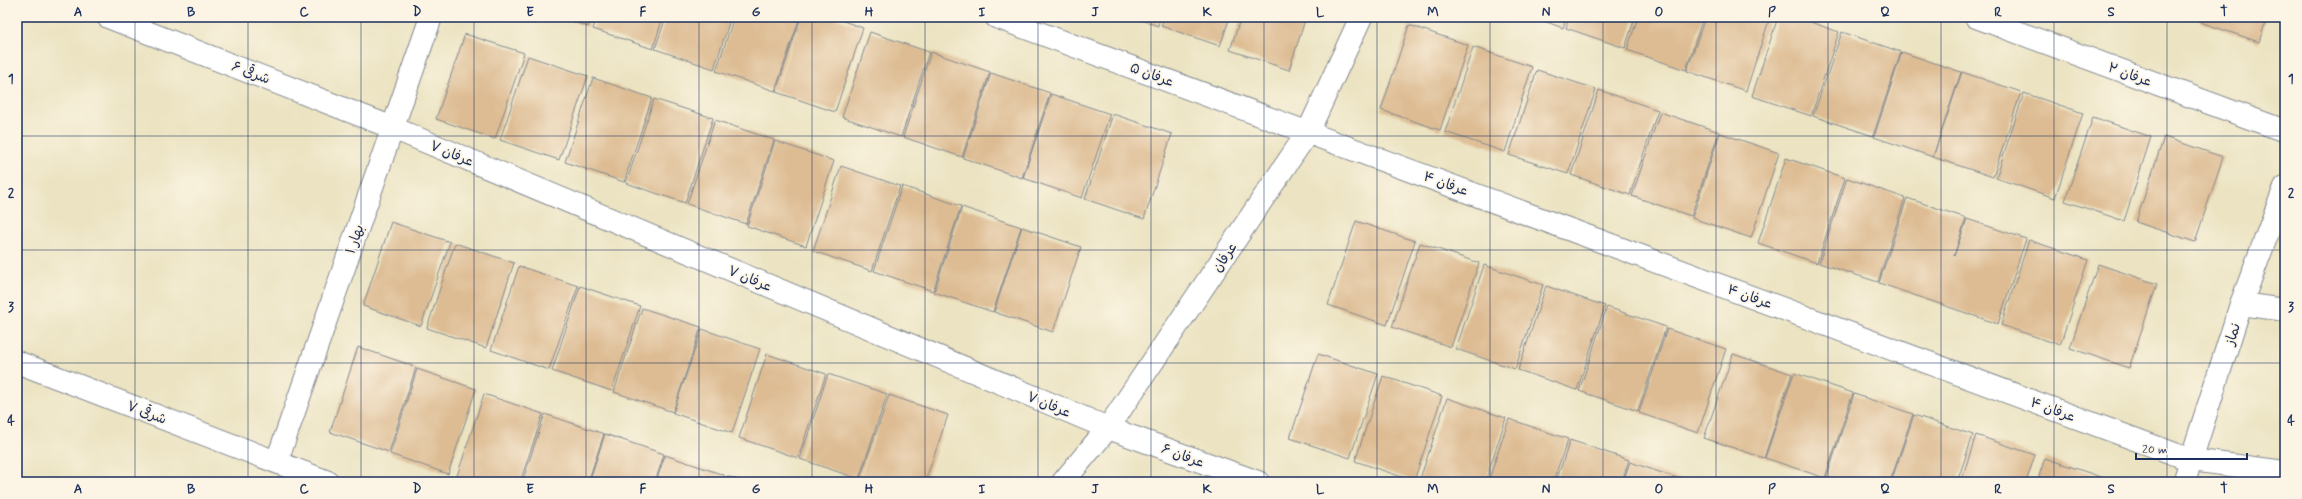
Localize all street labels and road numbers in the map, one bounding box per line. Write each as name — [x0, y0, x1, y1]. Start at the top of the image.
street label: شرقی ۶ — [229, 57, 272, 88]
street label: عرفان ۵ — [1127, 59, 1176, 91]
street label: عرفان ۲ — [2105, 59, 2154, 91]
street label: عرفان ۷ — [427, 137, 476, 171]
street label: عرفان ۴ — [1421, 168, 1471, 200]
street label: بهار ۱ — [342, 222, 368, 257]
street label: عرفان — [1208, 239, 1241, 276]
street label: عرفان ۷ — [725, 262, 774, 296]
street label: عرفان ۴ — [1725, 281, 1775, 313]
street label: نماز — [2221, 321, 2245, 349]
street label: عرفان ۷ — [1024, 388, 1073, 422]
street label: عرفان ۴ — [2028, 394, 2078, 426]
street label: شرقی ۷ — [124, 397, 169, 429]
street label: عرفان ۶ — [1159, 440, 1207, 472]

